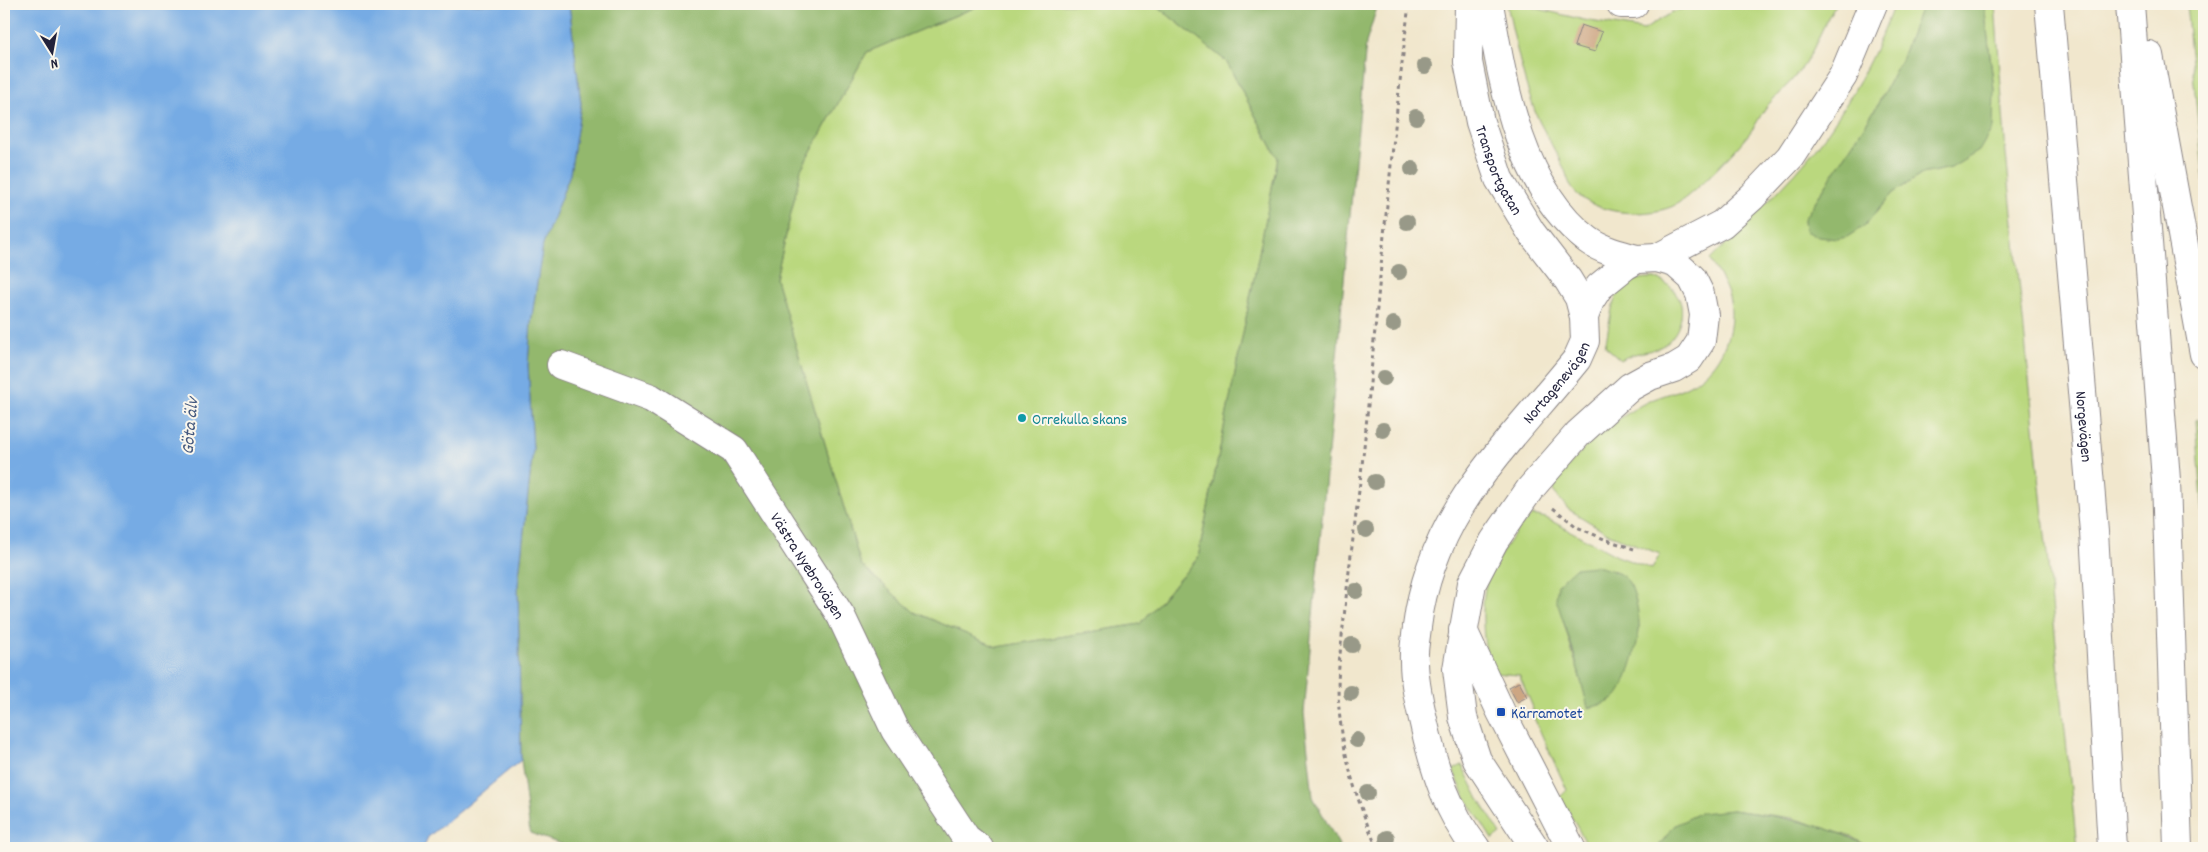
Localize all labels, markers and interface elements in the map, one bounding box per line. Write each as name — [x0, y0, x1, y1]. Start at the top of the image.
north arrow — [28, 28, 78, 78]
text: N — [49, 52, 59, 73]
street label: Transportgatan — [1468, 123, 1527, 220]
street label: Nortagenevägen — [1518, 339, 1597, 430]
street label: Norgevägen — [2068, 390, 2097, 463]
water label: Göta älv — [177, 394, 207, 456]
place label: Orrekulla skans — [1032, 409, 1128, 432]
marker: Orrekulla skans — [1016, 412, 1028, 424]
street label: Västra Nyebrovägen — [763, 509, 849, 625]
place label: Kärramotet — [1511, 703, 1583, 726]
marker: Kärramotet — [1495, 706, 1507, 718]

